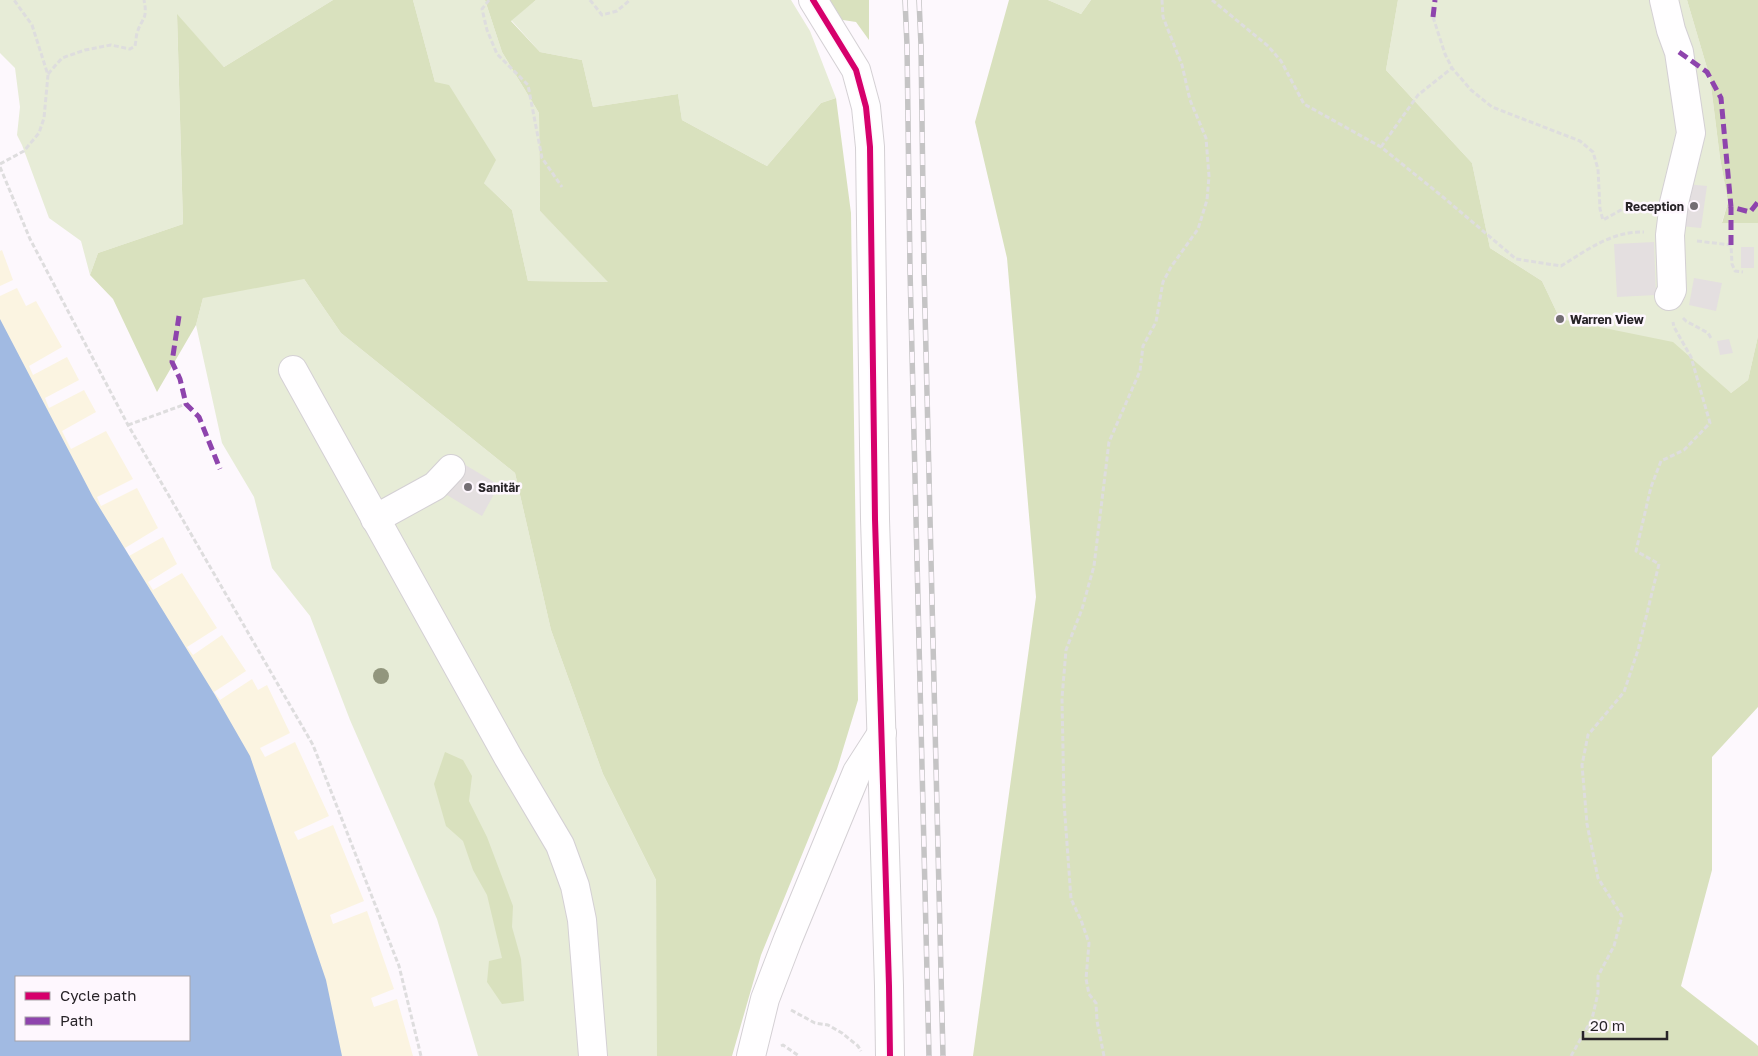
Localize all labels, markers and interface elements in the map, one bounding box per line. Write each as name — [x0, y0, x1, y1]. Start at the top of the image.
place label: Reception — [1625, 199, 1684, 214]
marker: Reception — [1688, 200, 1700, 212]
place label: Warren View — [1570, 312, 1644, 327]
marker: Warren View — [1554, 313, 1566, 325]
place label: Sanitär — [478, 480, 520, 495]
marker: Sanitär — [462, 481, 474, 493]
legend — [15, 976, 190, 1041]
text: Cycle path — [60, 986, 136, 1004]
scale bar — [1583, 1008, 1667, 1040]
text: Path — [60, 1011, 93, 1029]
text: 20 m — [1590, 1016, 1625, 1034]

